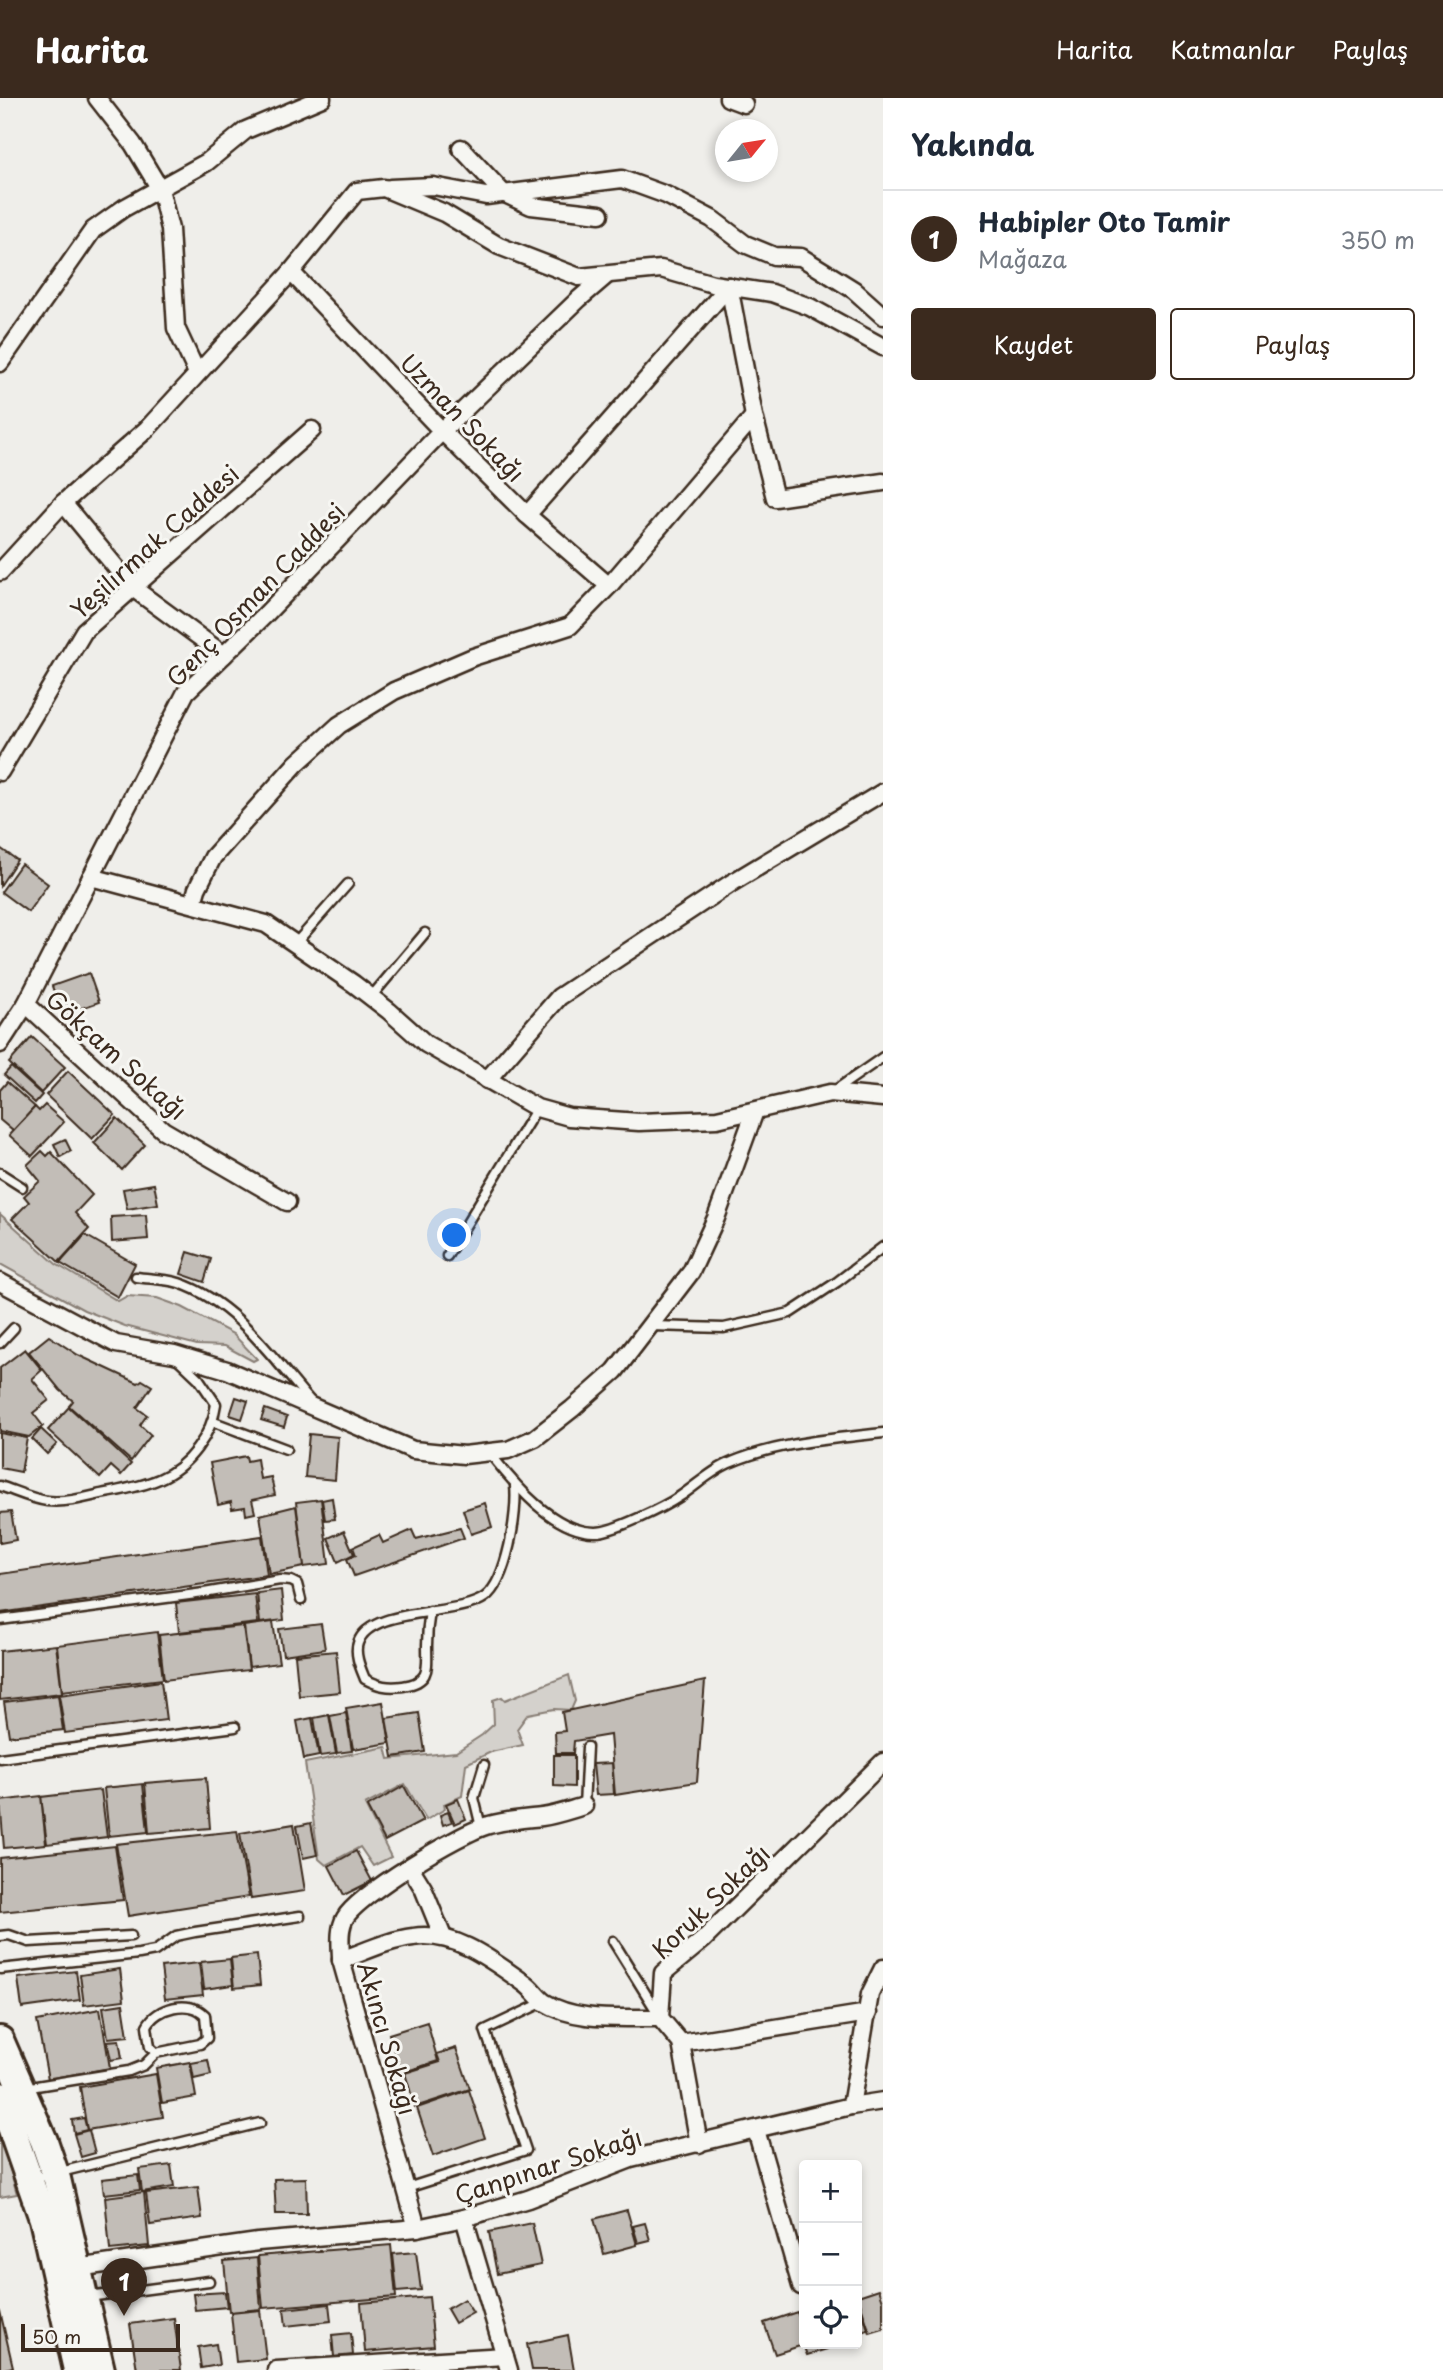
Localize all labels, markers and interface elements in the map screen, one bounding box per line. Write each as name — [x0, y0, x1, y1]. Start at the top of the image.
text: Harita — [35, 24, 148, 74]
text: Harita — [1056, 31, 1133, 67]
text: Katmanlar — [1171, 31, 1295, 67]
text: Paylaş — [1333, 31, 1408, 67]
north arrow — [715, 119, 778, 182]
text: Yakında — [911, 121, 1034, 166]
text: Habipler Oto Tamir — [978, 202, 1230, 241]
text: 1 — [929, 222, 940, 257]
text: 350 m — [1340, 222, 1415, 257]
text: Mağaza — [978, 241, 1067, 276]
button: Kaydet — [911, 308, 1156, 380]
button: Paylaş — [1170, 308, 1415, 380]
street label: Uzman Sokağı — [392, 345, 534, 489]
street label: Yeşilırmak Caddesi — [62, 455, 246, 627]
street label: Genç Osman Caddesi — [157, 494, 353, 694]
street label: Gökçam Sokağı — [38, 981, 196, 1127]
your location — [437, 1218, 471, 1252]
street label: Koruk Sokağı — [643, 1835, 777, 1967]
street label: Akıncı Sokağı — [349, 1957, 427, 2119]
street label: Çanpınar Sokağı — [450, 2118, 646, 2212]
map controls — [799, 2160, 862, 2349]
button: + — [799, 2160, 862, 2223]
button: − — [799, 2223, 862, 2286]
pin: 1 — [101, 2258, 147, 2316]
button: locate — [799, 2286, 862, 2349]
scale bar — [21, 2321, 180, 2353]
text: 50 m — [32, 2322, 81, 2350]

